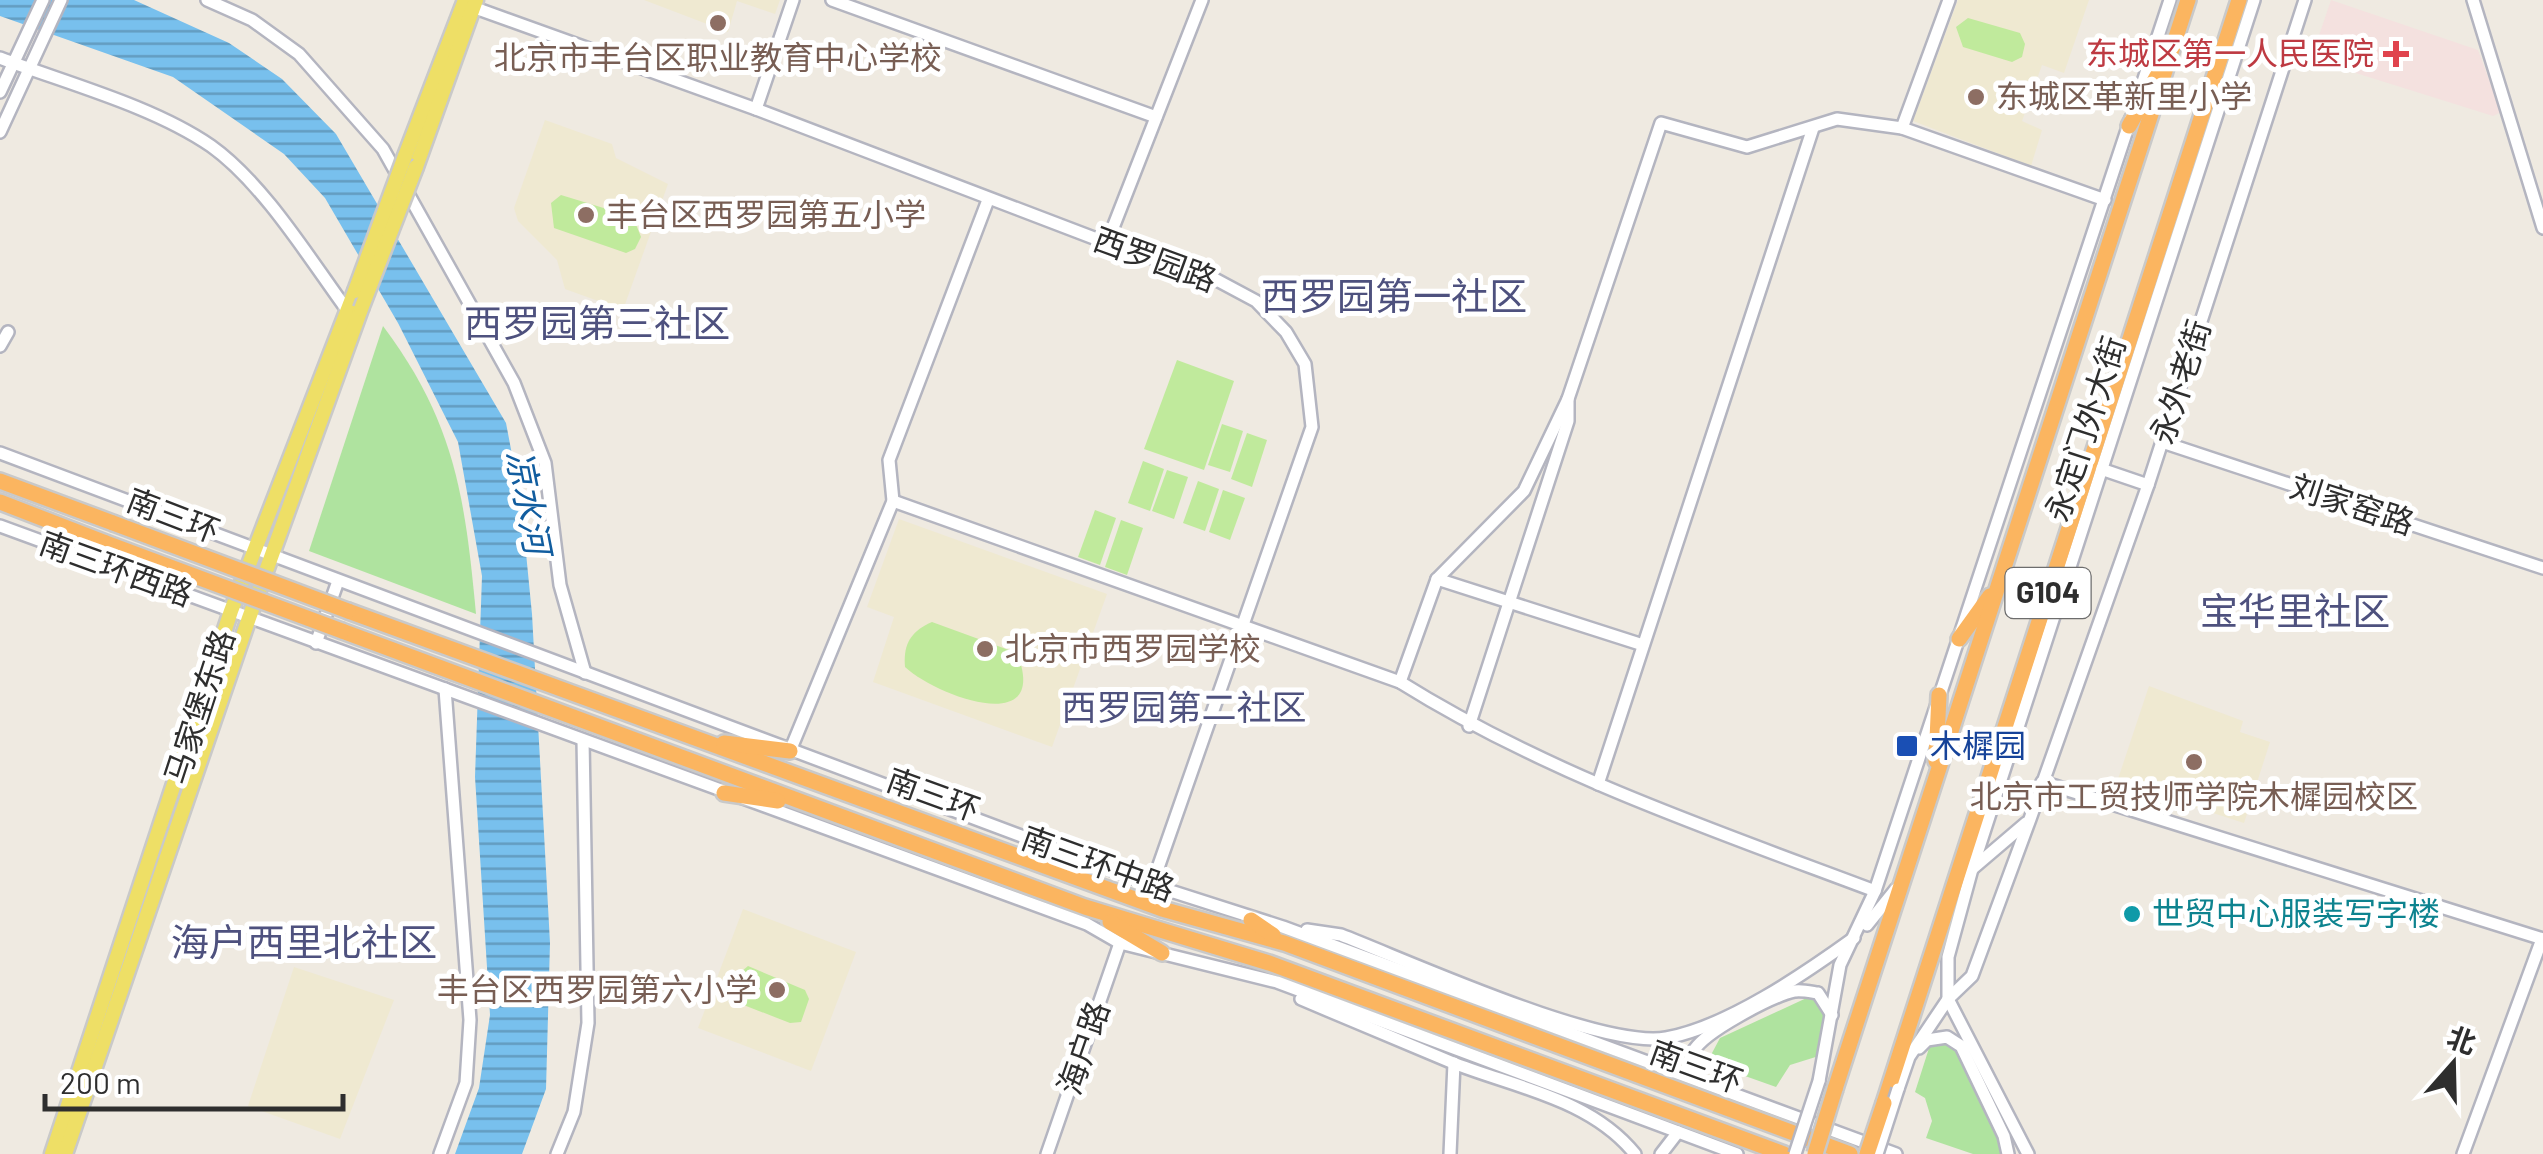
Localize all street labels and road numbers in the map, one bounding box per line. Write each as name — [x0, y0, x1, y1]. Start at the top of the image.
street label: 西罗园路 — [1089, 218, 1222, 298]
street label: 永外老街 — [2141, 315, 2217, 448]
street label: 永定门外大街 — [2036, 331, 2132, 526]
street label: 刘家窑路 — [2286, 465, 2419, 541]
street label: 南三环 — [122, 479, 225, 549]
street label: 南三环西路 — [35, 522, 198, 612]
road number: G104 — [2006, 568, 2090, 618]
street label: 马家堡东路 — [155, 624, 241, 788]
street label: 南三环 — [882, 759, 985, 827]
street label: 南三环中路 — [1017, 817, 1180, 907]
street label: 海户路 — [1049, 996, 1116, 1099]
street label: 南三环 — [1645, 1031, 1748, 1099]

